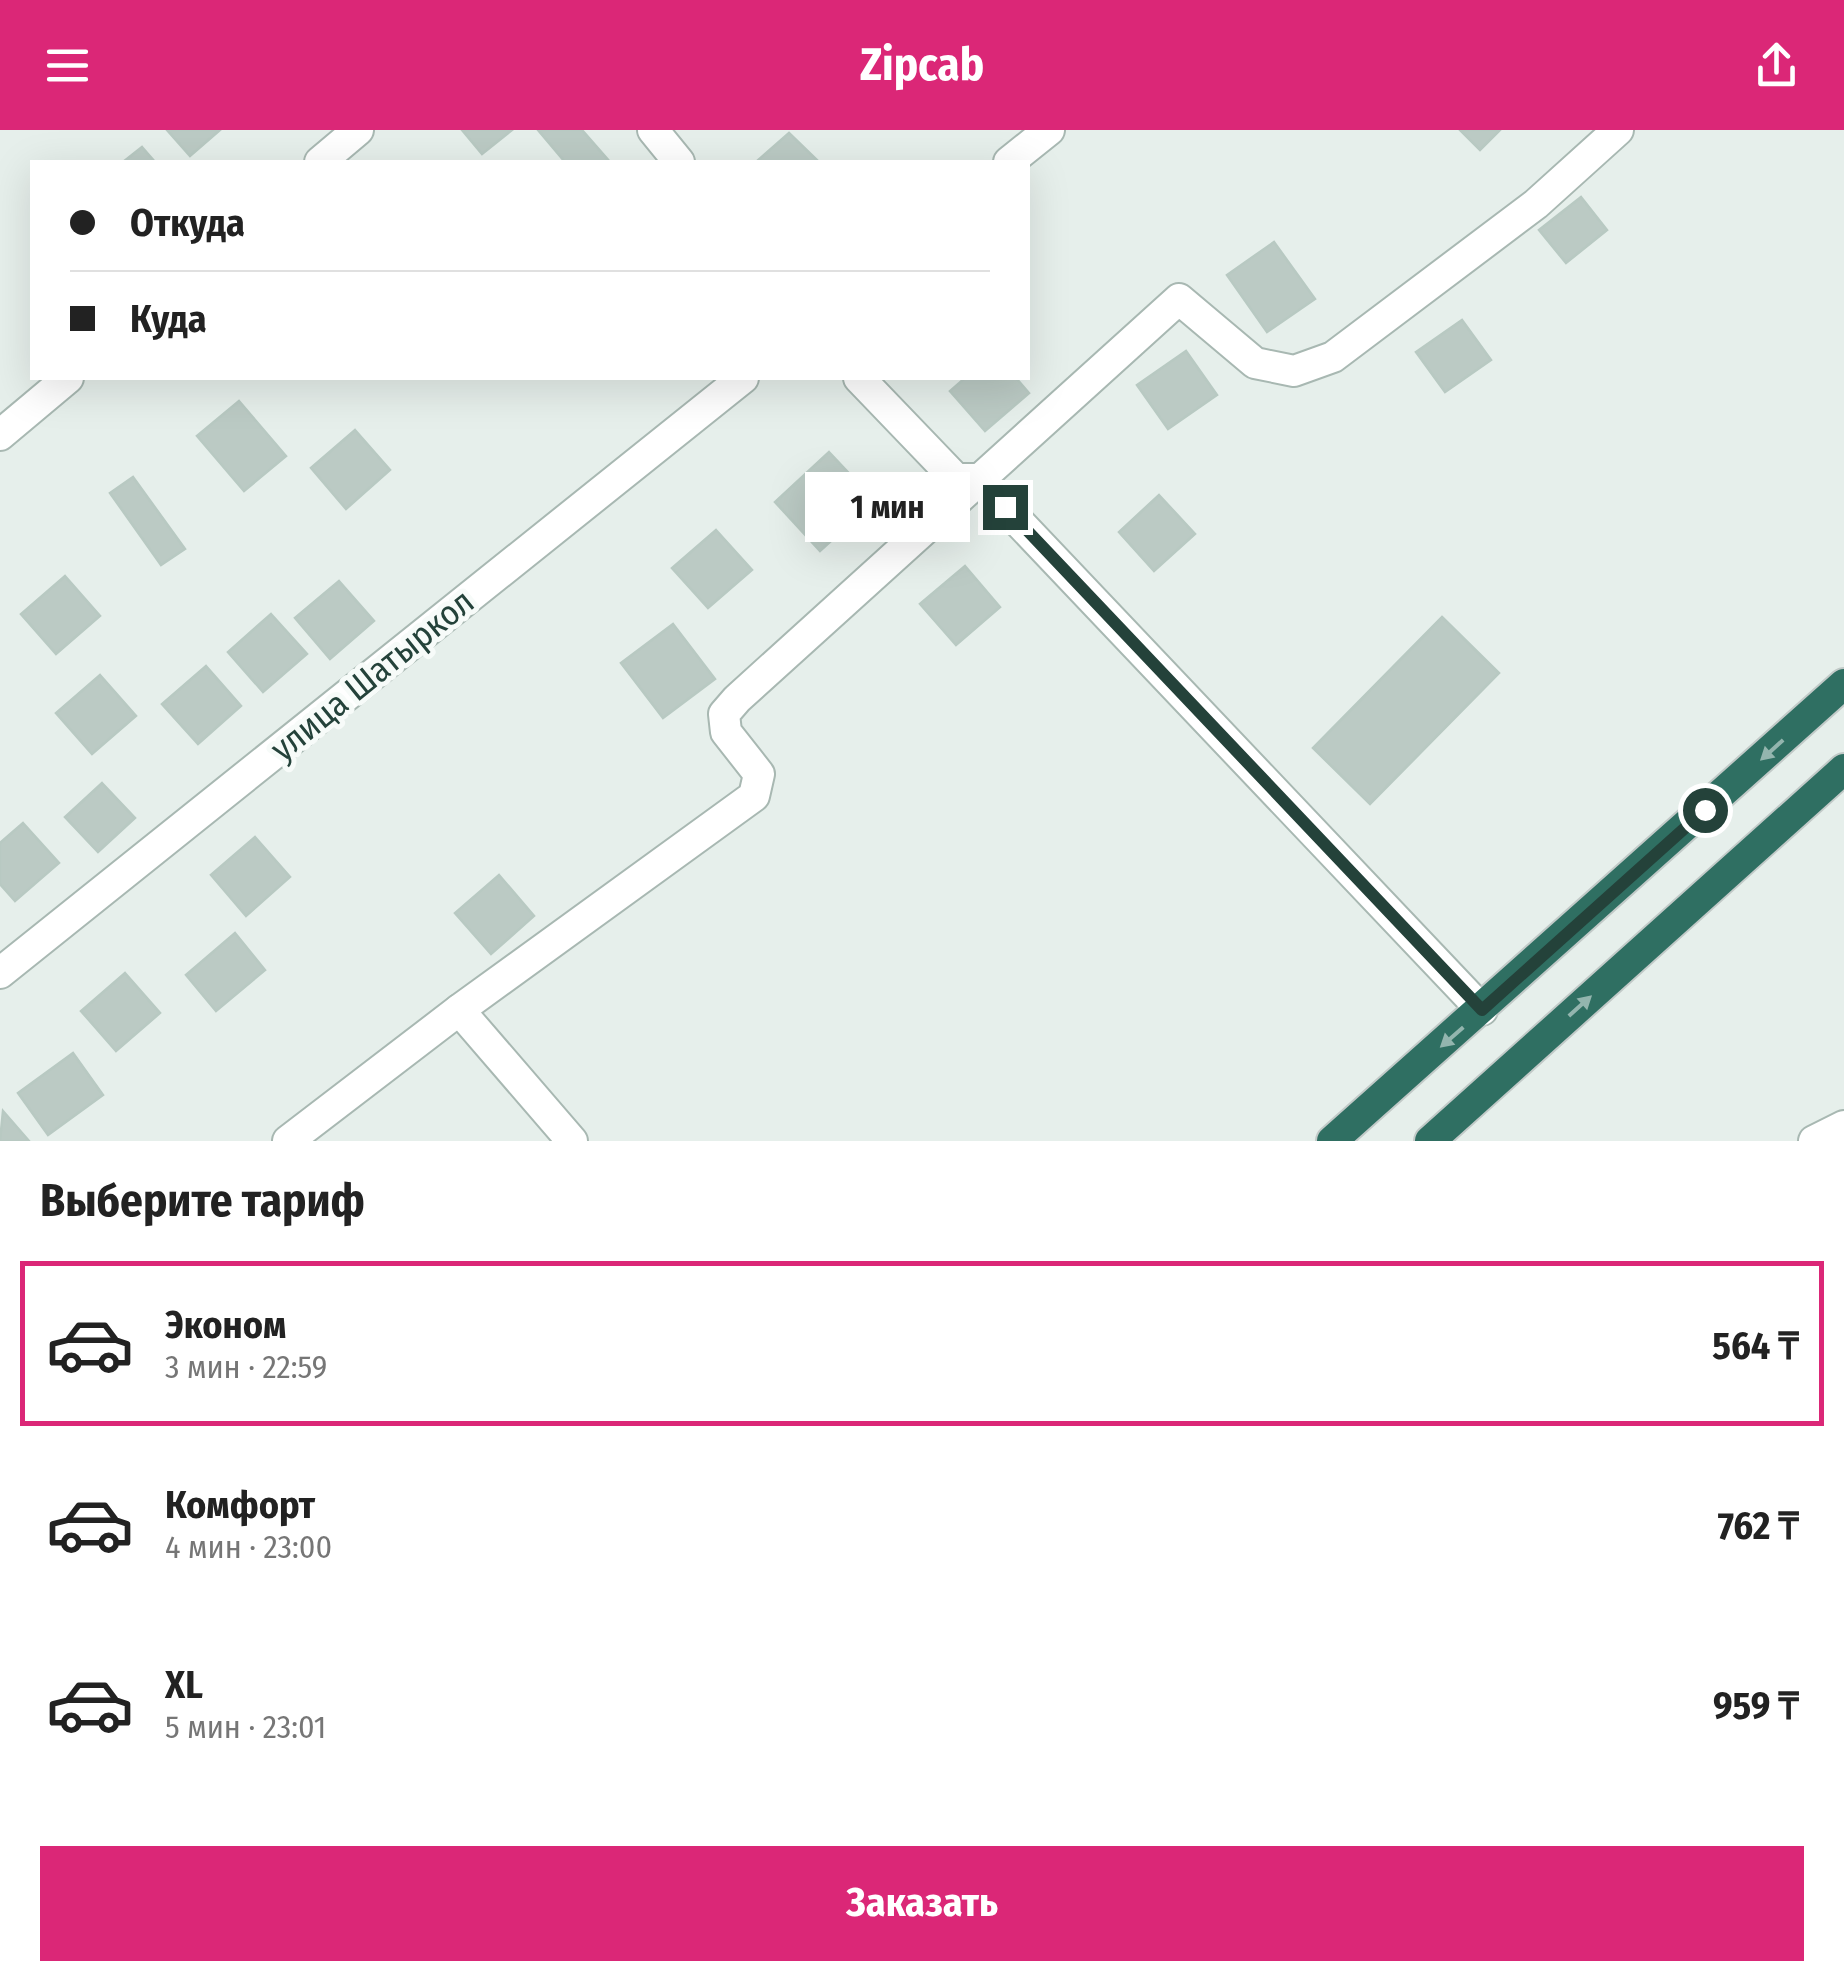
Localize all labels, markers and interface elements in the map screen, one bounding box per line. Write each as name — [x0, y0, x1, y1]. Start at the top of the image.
icon: menu — [40, 38, 95, 93]
text: Zipcab — [860, 38, 984, 92]
icon: share — [1749, 38, 1804, 93]
text: Откуда — [130, 200, 245, 246]
text: Куда — [130, 296, 207, 342]
callout: 1 мин — [805, 472, 970, 542]
route end — [983, 485, 1028, 530]
text: 1 мин — [851, 488, 924, 526]
street label: улица Шатыркол — [262, 580, 482, 770]
one-way arrow — [1760, 738, 1785, 760]
route start — [1683, 788, 1728, 833]
one-way arrow — [1567, 995, 1592, 1017]
one-way arrow — [1439, 1025, 1464, 1047]
text: Выберите тариф — [40, 1174, 365, 1228]
icon: car — [45, 1299, 135, 1389]
text: Эконом — [165, 1302, 286, 1348]
text: 564 ₸ — [1712, 1323, 1799, 1369]
text: 3 мин · 22:59 — [165, 1348, 327, 1386]
icon: car — [45, 1479, 135, 1569]
text: Комфорт — [165, 1482, 315, 1528]
text: 762 ₸ — [1718, 1503, 1799, 1549]
text: 4 мин · 23:00 — [165, 1528, 332, 1566]
icon: car — [45, 1659, 135, 1749]
text: XL — [165, 1662, 203, 1708]
text: 959 ₸ — [1713, 1683, 1799, 1729]
text: 5 мин · 23:01 — [165, 1708, 326, 1746]
button: Заказать — [40, 1846, 1804, 1961]

